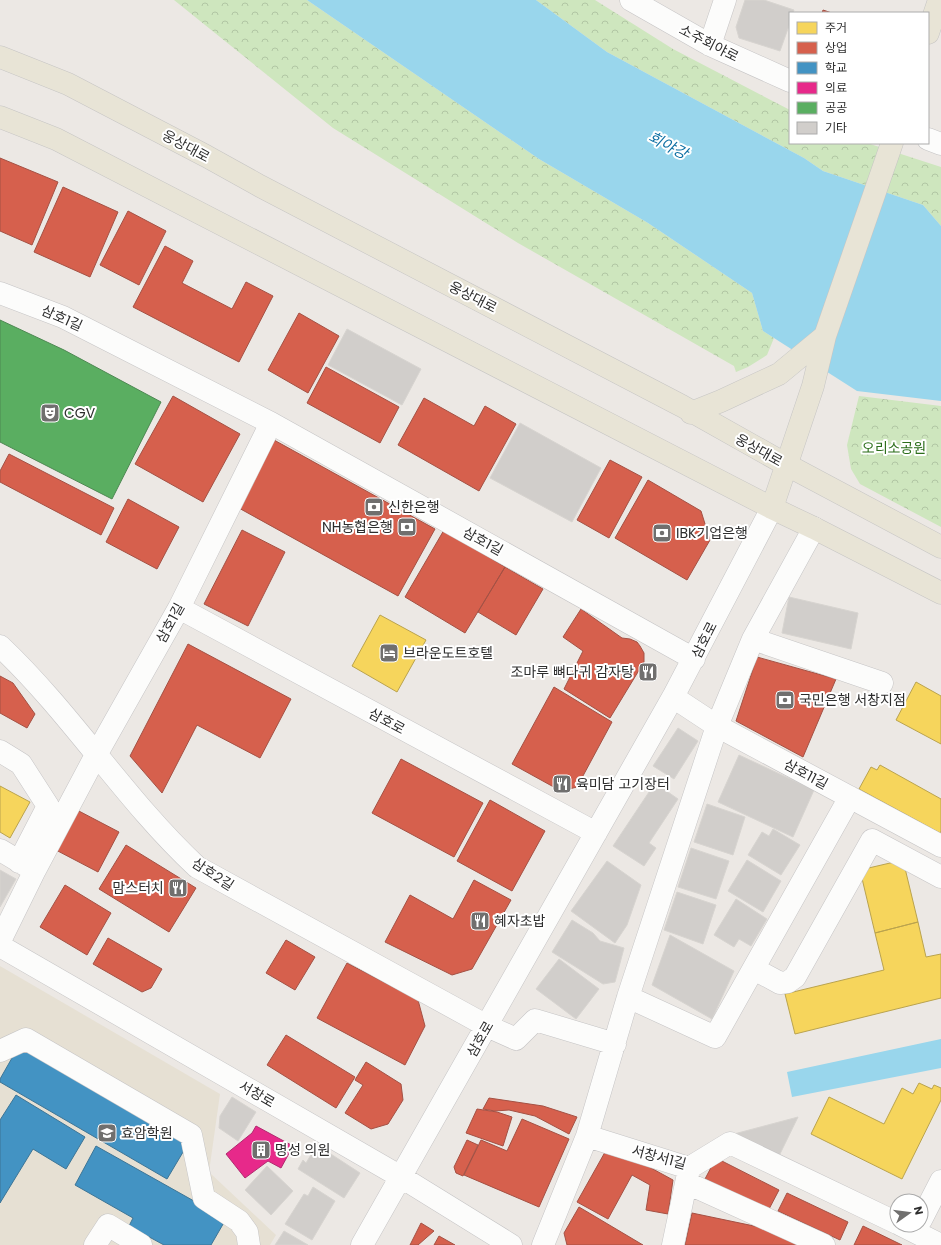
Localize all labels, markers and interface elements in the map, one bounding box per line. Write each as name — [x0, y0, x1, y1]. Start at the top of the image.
legend — [789, 12, 929, 144]
street label: 소주회야로 — [676, 19, 742, 67]
text: 주거 — [825, 19, 847, 36]
text: 상업 — [825, 39, 847, 56]
text: 학교 — [825, 59, 847, 76]
text: 의료 — [825, 79, 847, 96]
text: 공공 — [825, 99, 847, 116]
text: 기타 — [825, 119, 847, 136]
street label: 웅상대로 — [159, 125, 214, 167]
water label: 회야강 — [645, 126, 693, 165]
street label: 웅상대로 — [446, 276, 501, 318]
street label: 삼호1길 — [38, 300, 86, 336]
theatre icon: CGV — [39, 402, 61, 424]
place label: CGV — [64, 403, 96, 423]
street label: 웅상대로 — [732, 429, 786, 471]
park label: 오리소공원 — [862, 438, 926, 458]
bank icon: 신한은행 — [363, 496, 385, 518]
place label: 신한은행 — [388, 497, 440, 517]
bank icon: NH농협은행 — [396, 516, 418, 538]
place label: NH농협은행 — [322, 517, 393, 537]
street label: 삼호1길 — [459, 522, 507, 560]
bank icon: IBK기업은행 — [651, 522, 673, 544]
place label: IBK기업은행 — [676, 523, 748, 543]
street label: 삼호1길 — [151, 599, 189, 647]
street label: 삼호로 — [686, 618, 722, 662]
hotel icon: 브라운도트호텔 — [378, 642, 400, 664]
place label: 브라운도트호텔 — [403, 643, 493, 663]
restaurant icon: 조마루 뼈다귀 감자탕 — [637, 661, 659, 683]
place label: 조마루 뼈다귀 감자탕 — [511, 662, 634, 682]
bank icon: 국민은행 서창지점 — [774, 689, 796, 711]
place label: 국민은행 서창지점 — [799, 690, 906, 710]
street label: 삼호로 — [365, 703, 409, 739]
street label: 삼호11길 — [780, 754, 832, 794]
restaurant icon: 육미담 고기장터 — [551, 773, 573, 795]
place label: 육미담 고기장터 — [576, 774, 670, 794]
street label: 삼호2길 — [188, 853, 238, 895]
restaurant icon: 맘스터치 — [167, 877, 189, 899]
place label: 맘스터치 — [112, 878, 164, 898]
restaurant icon: 혜자초밥 — [469, 910, 491, 932]
place label: 혜자초밥 — [494, 911, 546, 931]
street label: 삼호로 — [462, 1017, 498, 1061]
street label: 서창로 — [235, 1076, 279, 1112]
school or university icon: 효암학원 — [96, 1122, 118, 1144]
place label: 효암학원 — [121, 1123, 173, 1143]
building icon: 명성 의원 — [250, 1139, 272, 1161]
place label: 명성 의원 — [275, 1140, 330, 1160]
street label: 서창서1길 — [629, 1140, 689, 1174]
north arrow — [889, 1193, 929, 1233]
text: N — [910, 1205, 927, 1217]

